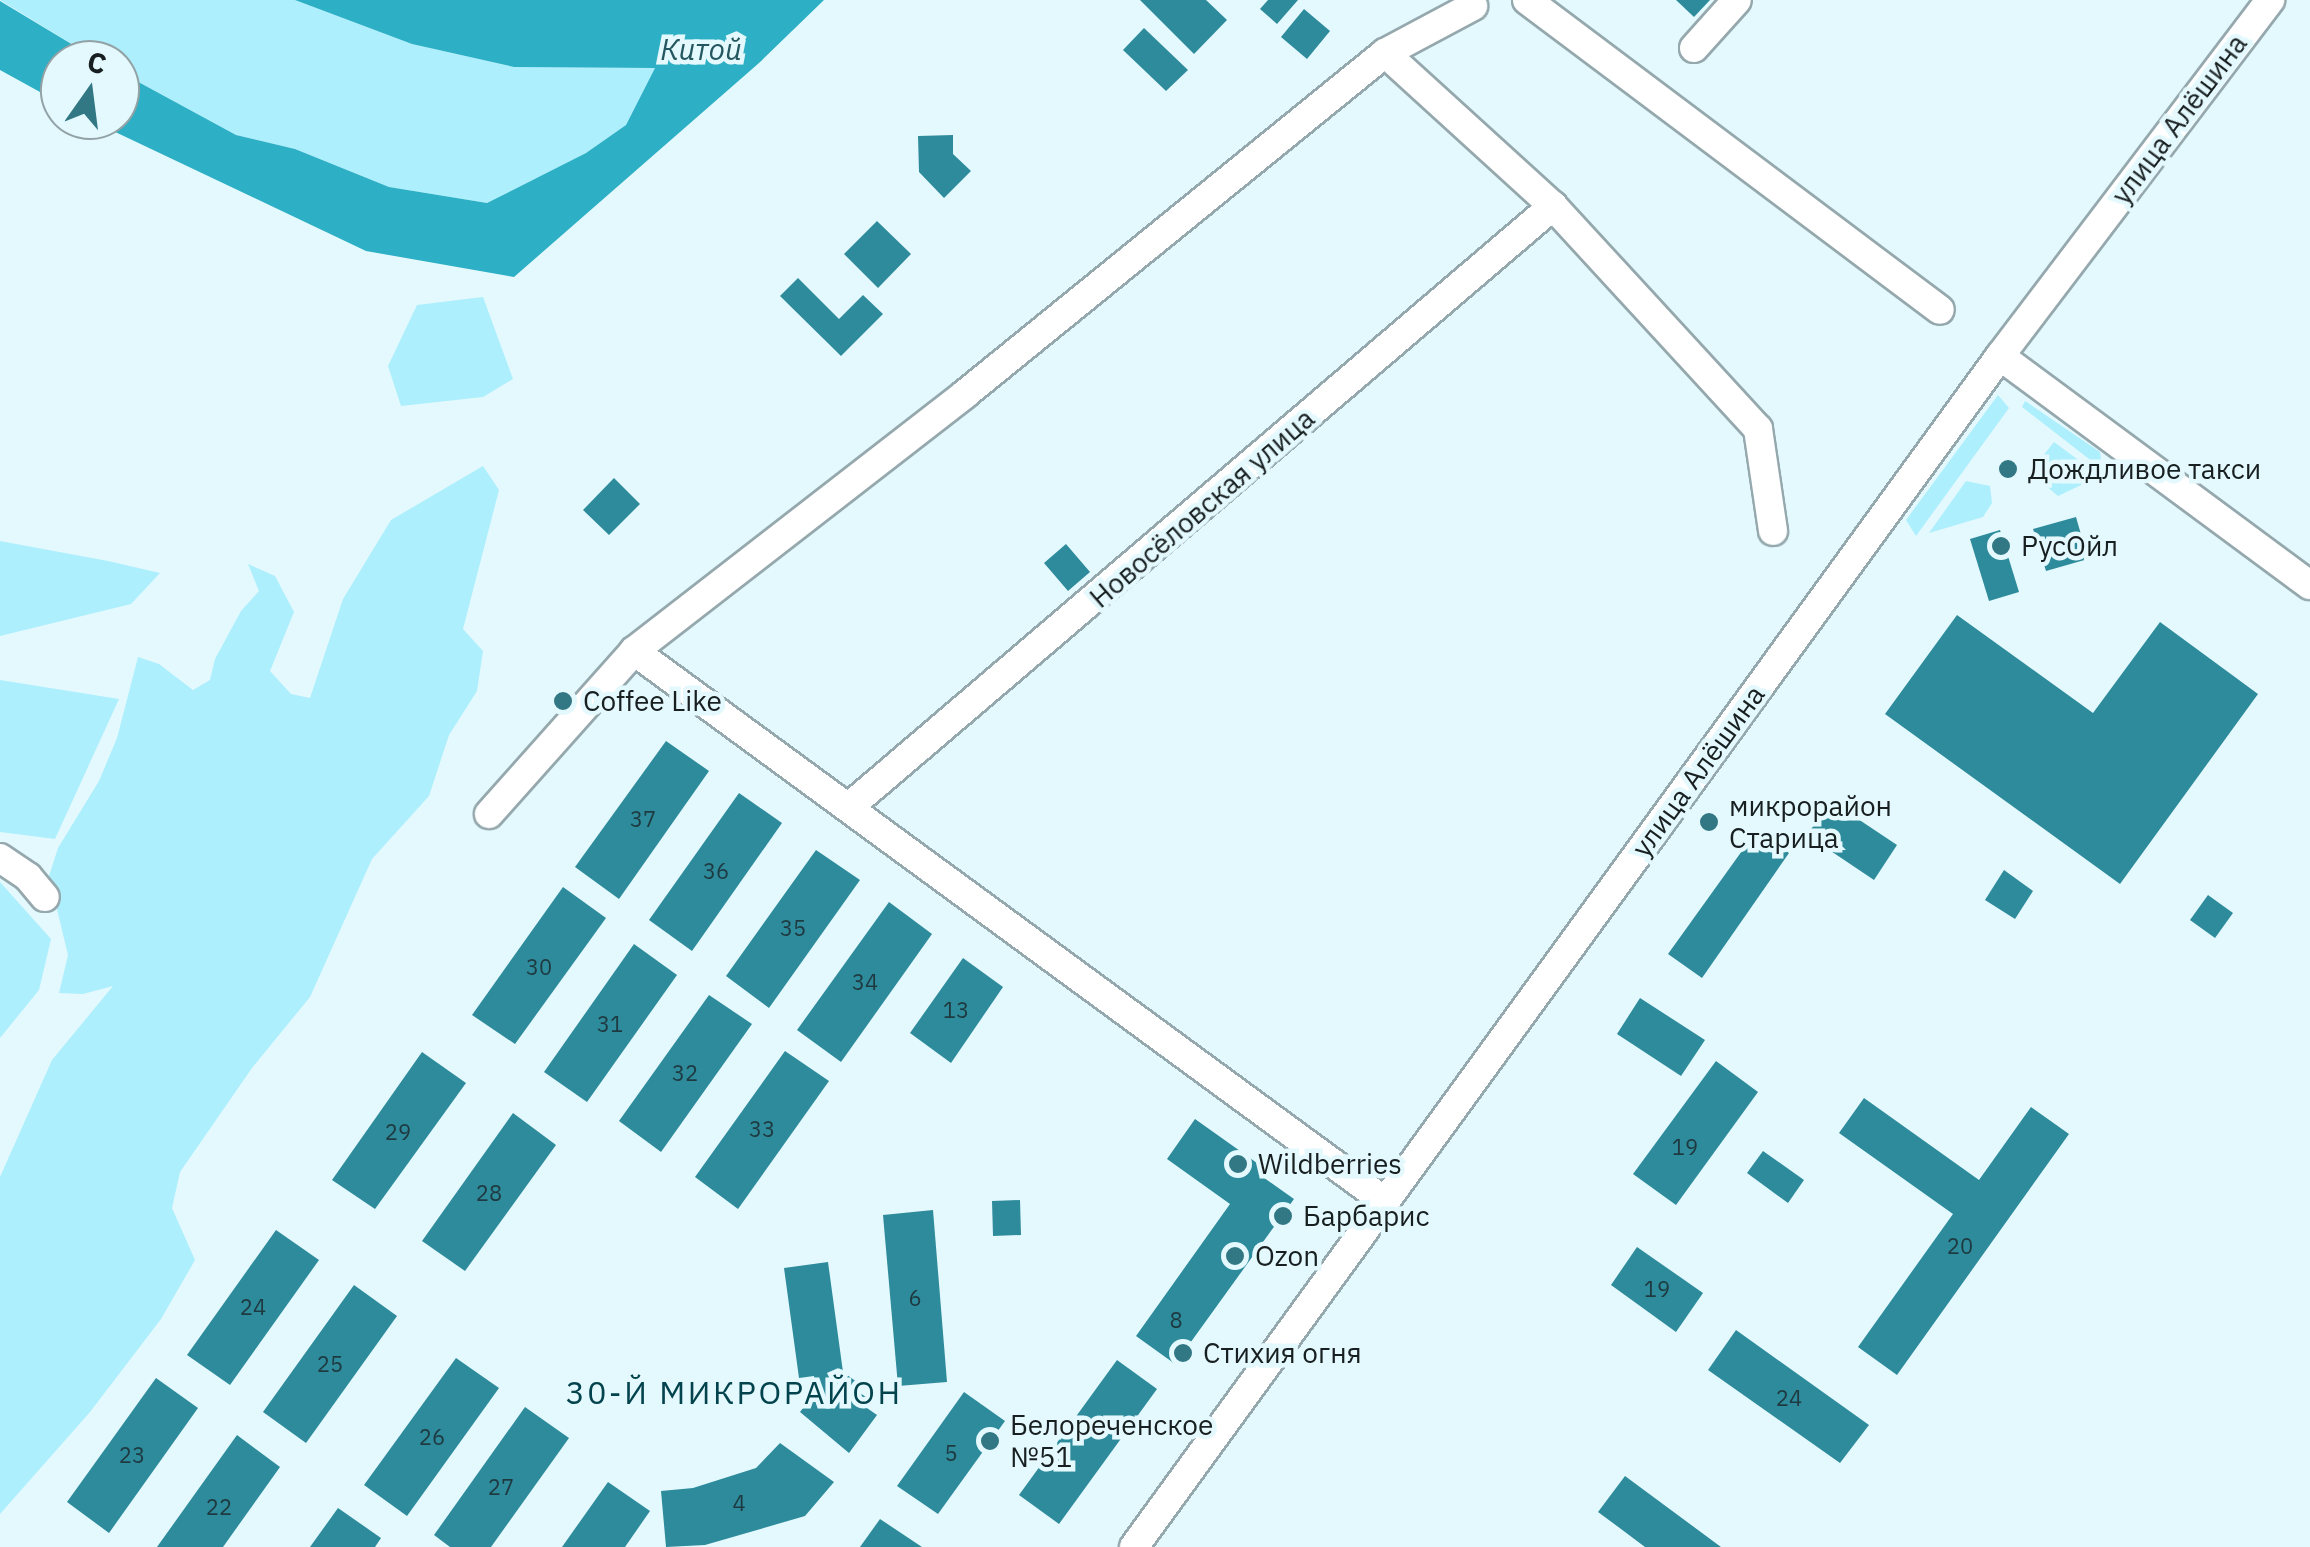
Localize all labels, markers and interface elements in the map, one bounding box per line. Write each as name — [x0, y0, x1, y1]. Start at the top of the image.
street label: улица Алёшина — [2104, 27, 2254, 211]
water label: Китой — [660, 31, 742, 67]
north arrow — [40, 40, 140, 140]
text: С — [84, 42, 110, 83]
street label: Новосёловская улица — [1083, 401, 1321, 615]
place label: Дождливое такси — [2028, 452, 2261, 486]
marker: Дождливое такси — [1997, 458, 2019, 480]
place label: РусОйл — [2021, 529, 2118, 563]
marker: РусОйл — [1990, 535, 2012, 557]
street label: улица Алёшина — [1624, 679, 1772, 863]
place label: Coffee Like — [583, 684, 722, 718]
marker: Coffee Like — [552, 690, 574, 712]
place label: микрорайон Старица — [1729, 789, 1892, 855]
house number: 37 — [630, 806, 656, 832]
marker: микрорайон Старица — [1698, 811, 1720, 833]
house number: 36 — [703, 858, 729, 884]
house number: 35 — [780, 915, 806, 941]
house number: 30 — [526, 954, 552, 980]
house number: 34 — [852, 969, 878, 995]
house number: 13 — [943, 997, 969, 1023]
house number: 31 — [597, 1011, 623, 1037]
house number: 32 — [672, 1060, 698, 1086]
house number: 33 — [749, 1116, 775, 1142]
house number: 29 — [385, 1119, 411, 1145]
house number: 19 — [1672, 1134, 1698, 1160]
place label: Wildberries — [1258, 1147, 1402, 1181]
marker: Wildberries — [1227, 1153, 1249, 1175]
house number: 28 — [476, 1180, 502, 1206]
place label: Барбарис — [1303, 1199, 1430, 1233]
marker: Барбарис — [1272, 1205, 1294, 1227]
house number: 20 — [1947, 1233, 1973, 1259]
place label: Ozon — [1255, 1239, 1319, 1273]
marker: Ozon — [1224, 1245, 1246, 1267]
house number: 19 — [1644, 1276, 1670, 1302]
house number: 6 — [908, 1285, 922, 1311]
house number: 24 — [240, 1294, 266, 1320]
house number: 8 — [1169, 1307, 1183, 1333]
place label: Стихия огня — [1203, 1336, 1362, 1370]
marker: Стихия огня — [1172, 1342, 1194, 1364]
house number: 25 — [317, 1351, 343, 1377]
district label: 30-Й МИКРОРАЙОН — [565, 1373, 903, 1411]
house number: 24 — [1776, 1385, 1802, 1411]
place label: Белореченское №51 — [1010, 1408, 1213, 1474]
house number: 26 — [419, 1424, 445, 1450]
marker: Белореченское №51 — [979, 1430, 1001, 1452]
house number: 5 — [944, 1440, 958, 1466]
house number: 23 — [119, 1442, 145, 1468]
house number: 27 — [488, 1474, 514, 1500]
house number: 4 — [732, 1490, 746, 1516]
house number: 22 — [206, 1494, 232, 1520]

